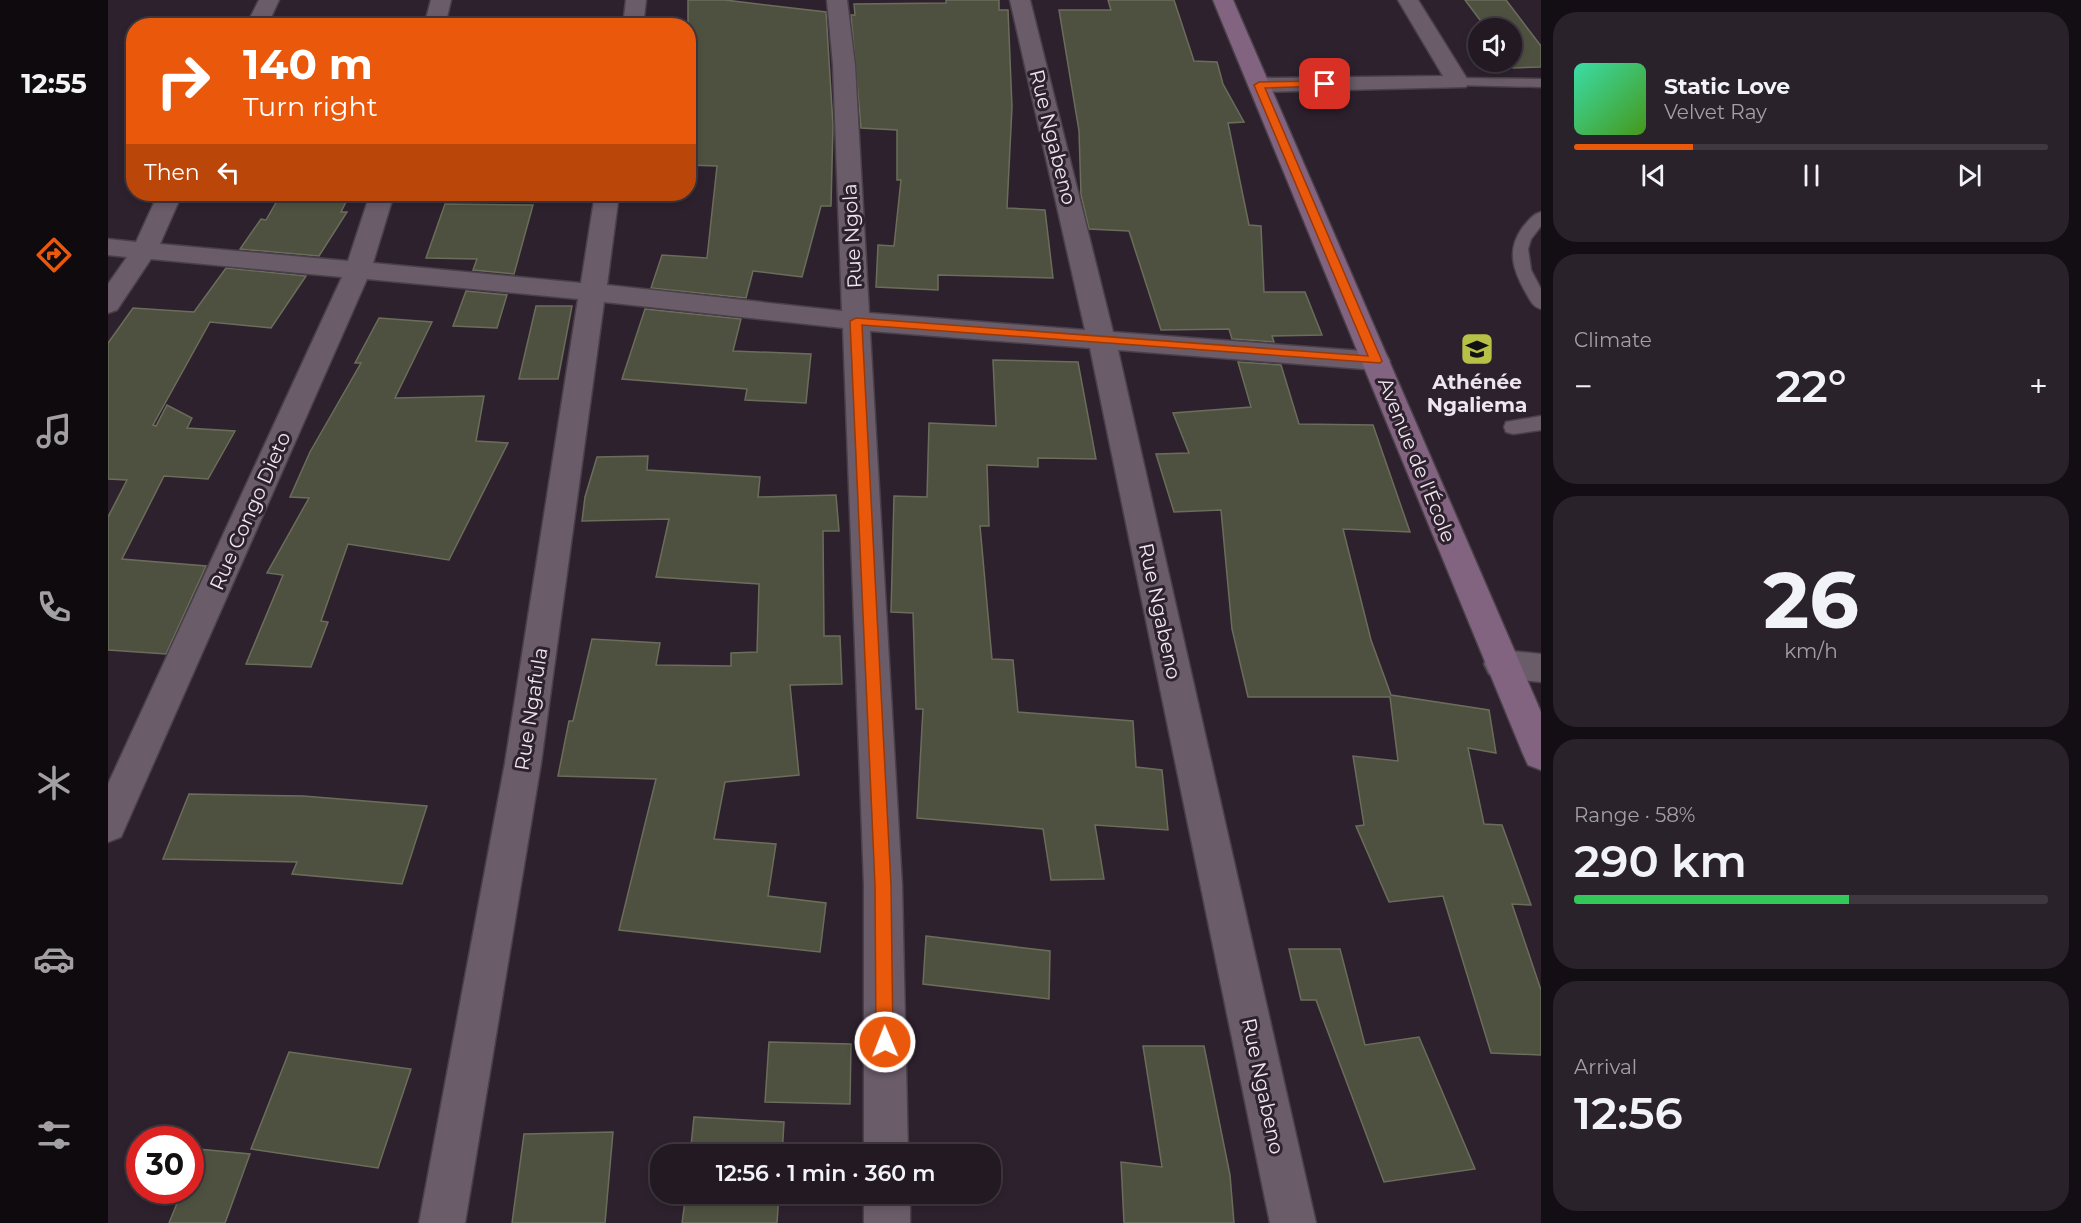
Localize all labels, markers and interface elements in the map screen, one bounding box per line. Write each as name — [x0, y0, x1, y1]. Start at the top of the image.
map controls — [1468, 18, 1522, 72]
button: sound — [1468, 18, 1522, 72]
text: 140 m — [243, 38, 373, 90]
icon: right — [144, 42, 222, 120]
pin — [1299, 58, 1350, 109]
text: 12:55 — [21, 67, 87, 100]
street label: Rue Ngabeno — [1025, 67, 1081, 207]
icon: arrive — [1308, 67, 1341, 100]
text: Static Love — [1664, 73, 1790, 100]
text: Turn right — [243, 90, 378, 123]
text: Velvet Ray — [1664, 100, 1767, 124]
icon: left — [212, 156, 245, 189]
text: Then — [144, 159, 200, 186]
icon: previous — [1637, 159, 1670, 192]
icon: pause — [1795, 159, 1828, 192]
icon: next — [1953, 159, 1986, 192]
street label: Rue Ngola — [837, 183, 867, 289]
icon: directions — [33, 234, 75, 276]
text: Climate — [1574, 328, 1652, 352]
school or university icon: Athénée Ngaliema — [1459, 331, 1495, 367]
text: 22° — [1775, 358, 1847, 413]
text: − — [1574, 366, 1593, 406]
text: + — [2029, 366, 2048, 406]
place label: Athénée Ngaliema — [1427, 370, 1527, 417]
street label: Avenue de l'École — [1373, 374, 1461, 546]
icon: music — [33, 410, 75, 452]
street label: Rue Congo Dieto — [204, 428, 296, 594]
street label: Rue Ngabeno — [1134, 541, 1186, 681]
text: 26 — [1763, 552, 1859, 648]
icon: phone — [33, 586, 75, 628]
text: km/h — [1784, 639, 1838, 663]
street label: Rue Ngafula — [509, 646, 553, 772]
icon: climate — [33, 762, 75, 804]
text: Range · 58% — [1574, 803, 1695, 827]
text: 290 km — [1574, 833, 1747, 888]
icon: car — [33, 938, 75, 980]
position arrow — [853, 1010, 917, 1074]
street label: Rue Ngabeno — [1237, 1016, 1289, 1156]
text: Arrival — [1574, 1055, 1637, 1079]
text: 12:56 — [1574, 1085, 1683, 1140]
icon: filters — [33, 1114, 75, 1156]
speed limit sign: 30 — [126, 1126, 204, 1204]
text: 12:56 · 1 min · 360 m — [716, 1160, 935, 1187]

